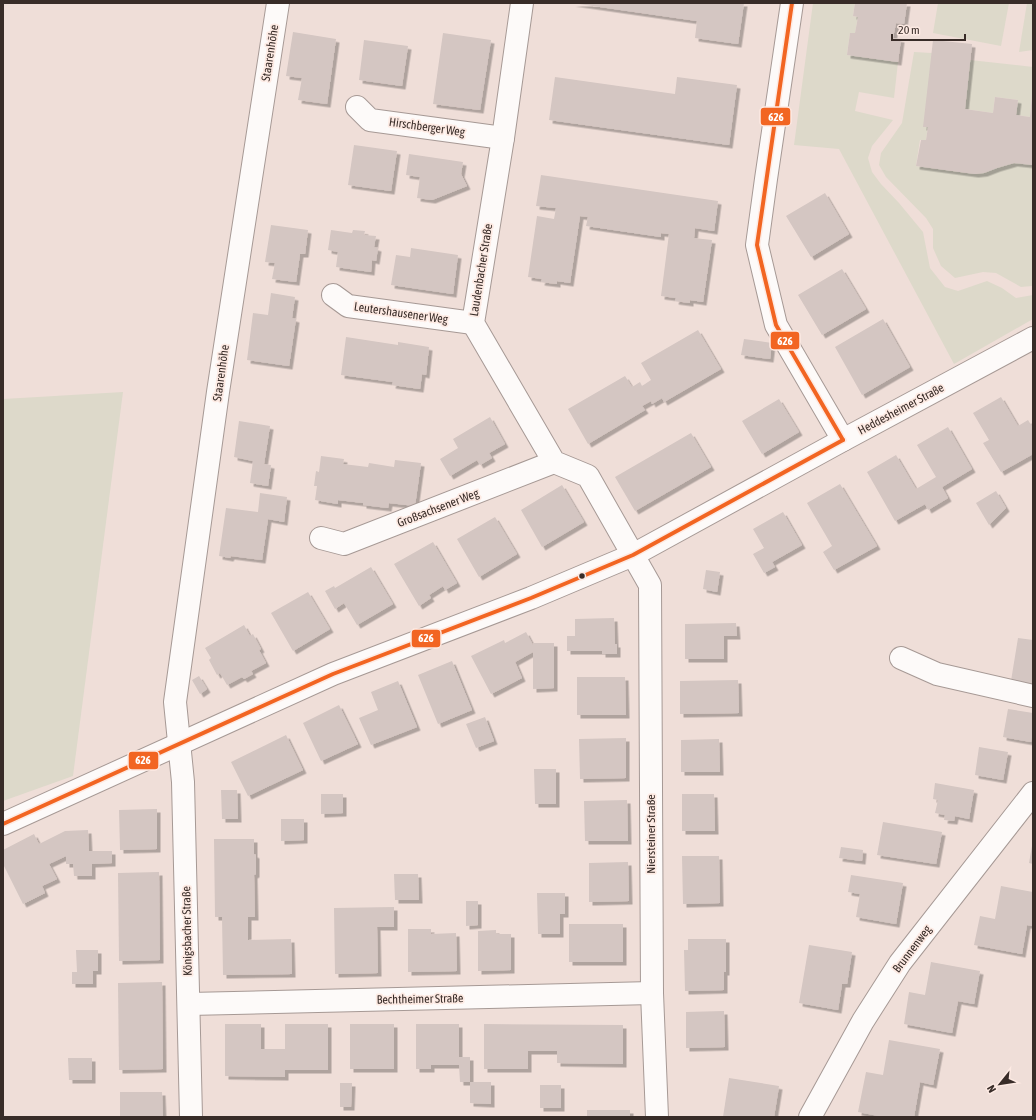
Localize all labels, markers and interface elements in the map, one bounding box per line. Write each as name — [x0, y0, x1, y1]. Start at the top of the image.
scale bar — [892, 16, 965, 42]
text: 20 m — [898, 23, 920, 37]
street label: Staarenhöhe — [259, 24, 281, 82]
line badge: 626 — [760, 107, 791, 126]
text: 626 — [768, 111, 784, 123]
street label: Hirschberger Weg — [388, 115, 467, 139]
street label: Laudenbacher Straße — [467, 223, 495, 317]
street label: Leutershausener Weg — [353, 299, 450, 327]
line badge: 626 — [770, 331, 800, 350]
text: 626 — [777, 335, 793, 347]
street label: Staarenhöhe — [210, 344, 232, 402]
street label: Heddesheimer Straße — [856, 380, 946, 438]
street label: Großsachsener Weg — [395, 486, 482, 530]
unlabelled marker — [577, 571, 587, 581]
line badge: 626 — [411, 629, 441, 648]
text: 626 — [418, 632, 434, 644]
line badge: 626 — [128, 751, 159, 770]
text: 626 — [135, 754, 151, 766]
street label: Niersteiner Straße — [644, 794, 658, 874]
street label: Königsbacher Straße — [179, 886, 195, 976]
street label: Brunnenweg — [890, 922, 935, 975]
street label: Bechtheimer Straße — [377, 991, 463, 1007]
north arrow — [980, 1064, 1020, 1104]
text: N — [985, 1083, 998, 1095]

